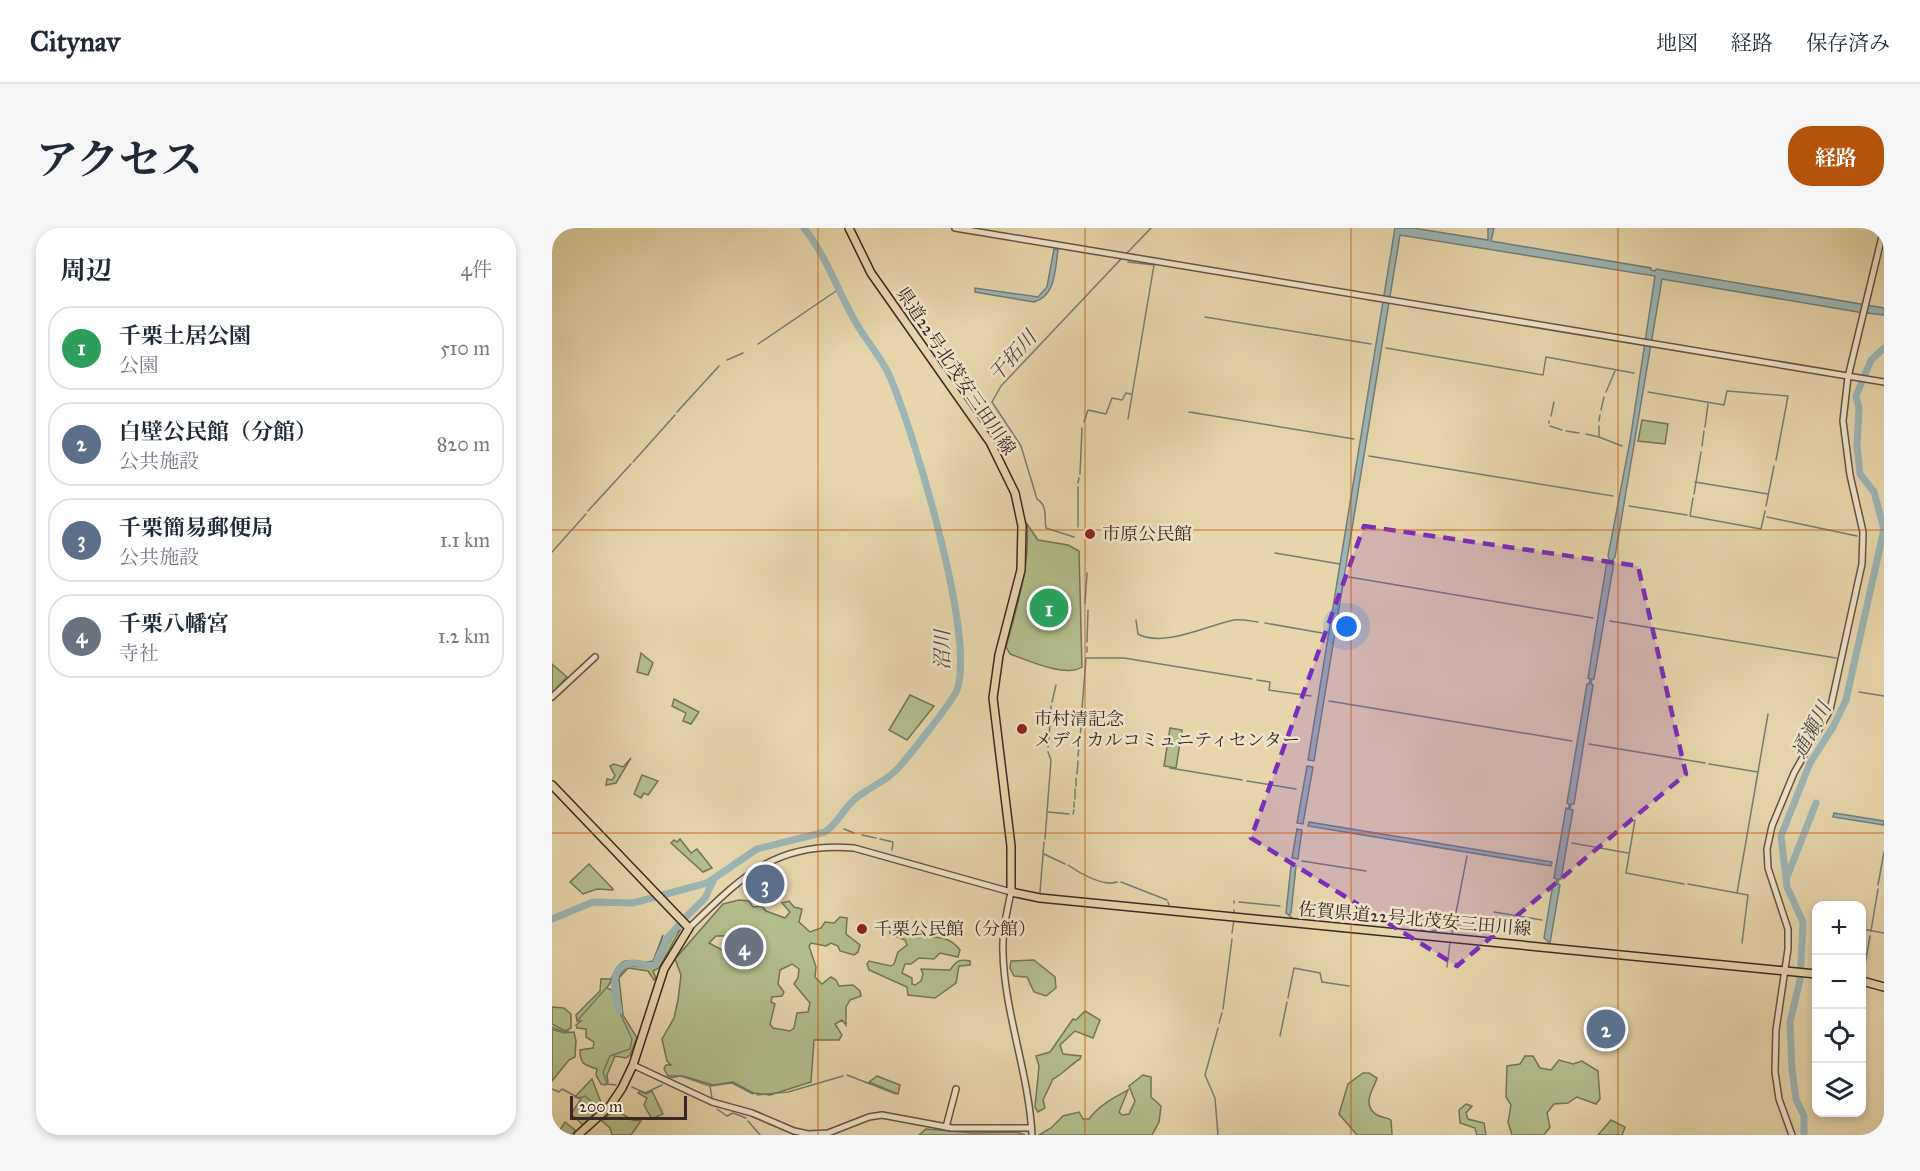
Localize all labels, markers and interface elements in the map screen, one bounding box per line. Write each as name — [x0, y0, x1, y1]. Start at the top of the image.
text: Citynav — [30, 24, 120, 59]
text: 地図 — [1656, 30, 1698, 56]
text: 経路 — [1731, 30, 1773, 56]
text: 保存済み — [1806, 30, 1890, 56]
button: 経路 — [1788, 126, 1884, 186]
text: アクセス — [36, 134, 203, 186]
text: 周辺 — [60, 254, 112, 286]
text: 4件 — [461, 257, 492, 281]
street label: 県道22号北茂安三田川線 — [892, 283, 1020, 459]
text: 千栗土居公園 — [119, 322, 251, 349]
water label: 干拓川 — [983, 324, 1042, 386]
text: 1 — [78, 336, 85, 360]
text: 510 m — [440, 336, 490, 360]
text: 公園 — [119, 353, 159, 377]
text: 白壁公民館（分館） — [119, 418, 317, 445]
text: 2 — [77, 432, 86, 456]
text: 820 m — [437, 432, 490, 456]
text: 公共施設 — [119, 449, 199, 473]
text: 千栗簡易郵便局 — [119, 514, 273, 541]
place label: 市原公民館 — [1102, 523, 1192, 545]
marker: 市原公民館 — [1083, 527, 1097, 541]
text: 3 — [78, 528, 86, 552]
text: 1.1 km — [440, 528, 490, 552]
text: 公共施設 — [119, 545, 199, 569]
pin: 1 — [1030, 586, 1068, 631]
text: 千栗八幡宮 — [119, 610, 229, 637]
your location — [1332, 612, 1361, 641]
text: 4 — [76, 624, 87, 648]
text: 1.2 km — [438, 624, 490, 648]
water label: 沼川 — [930, 628, 954, 670]
text: 寺社 — [119, 641, 159, 665]
water label: 通瀬川 — [1786, 696, 1837, 762]
place label: 市村清記念 メディカルコミュニティセンター — [1034, 708, 1300, 751]
marker: 市村清記念 メディカルコミュニティセンター — [1015, 722, 1029, 736]
pin: 3 — [746, 862, 784, 906]
street label: 佐賀県道22号北茂安三田川線 — [1298, 898, 1532, 940]
map controls — [1812, 901, 1866, 1117]
button: + — [1812, 901, 1866, 955]
place label: 千栗公民館（分館） — [874, 918, 1036, 940]
marker: 千栗公民館（分館） — [855, 922, 869, 936]
pin: 4 — [724, 924, 764, 970]
button: − — [1812, 955, 1866, 1009]
pin: 2 — [1586, 1006, 1626, 1052]
button: locate — [1812, 1009, 1866, 1063]
button: layers — [1812, 1063, 1866, 1117]
scale bar — [570, 1093, 687, 1120]
text: 200 m — [579, 1097, 622, 1116]

